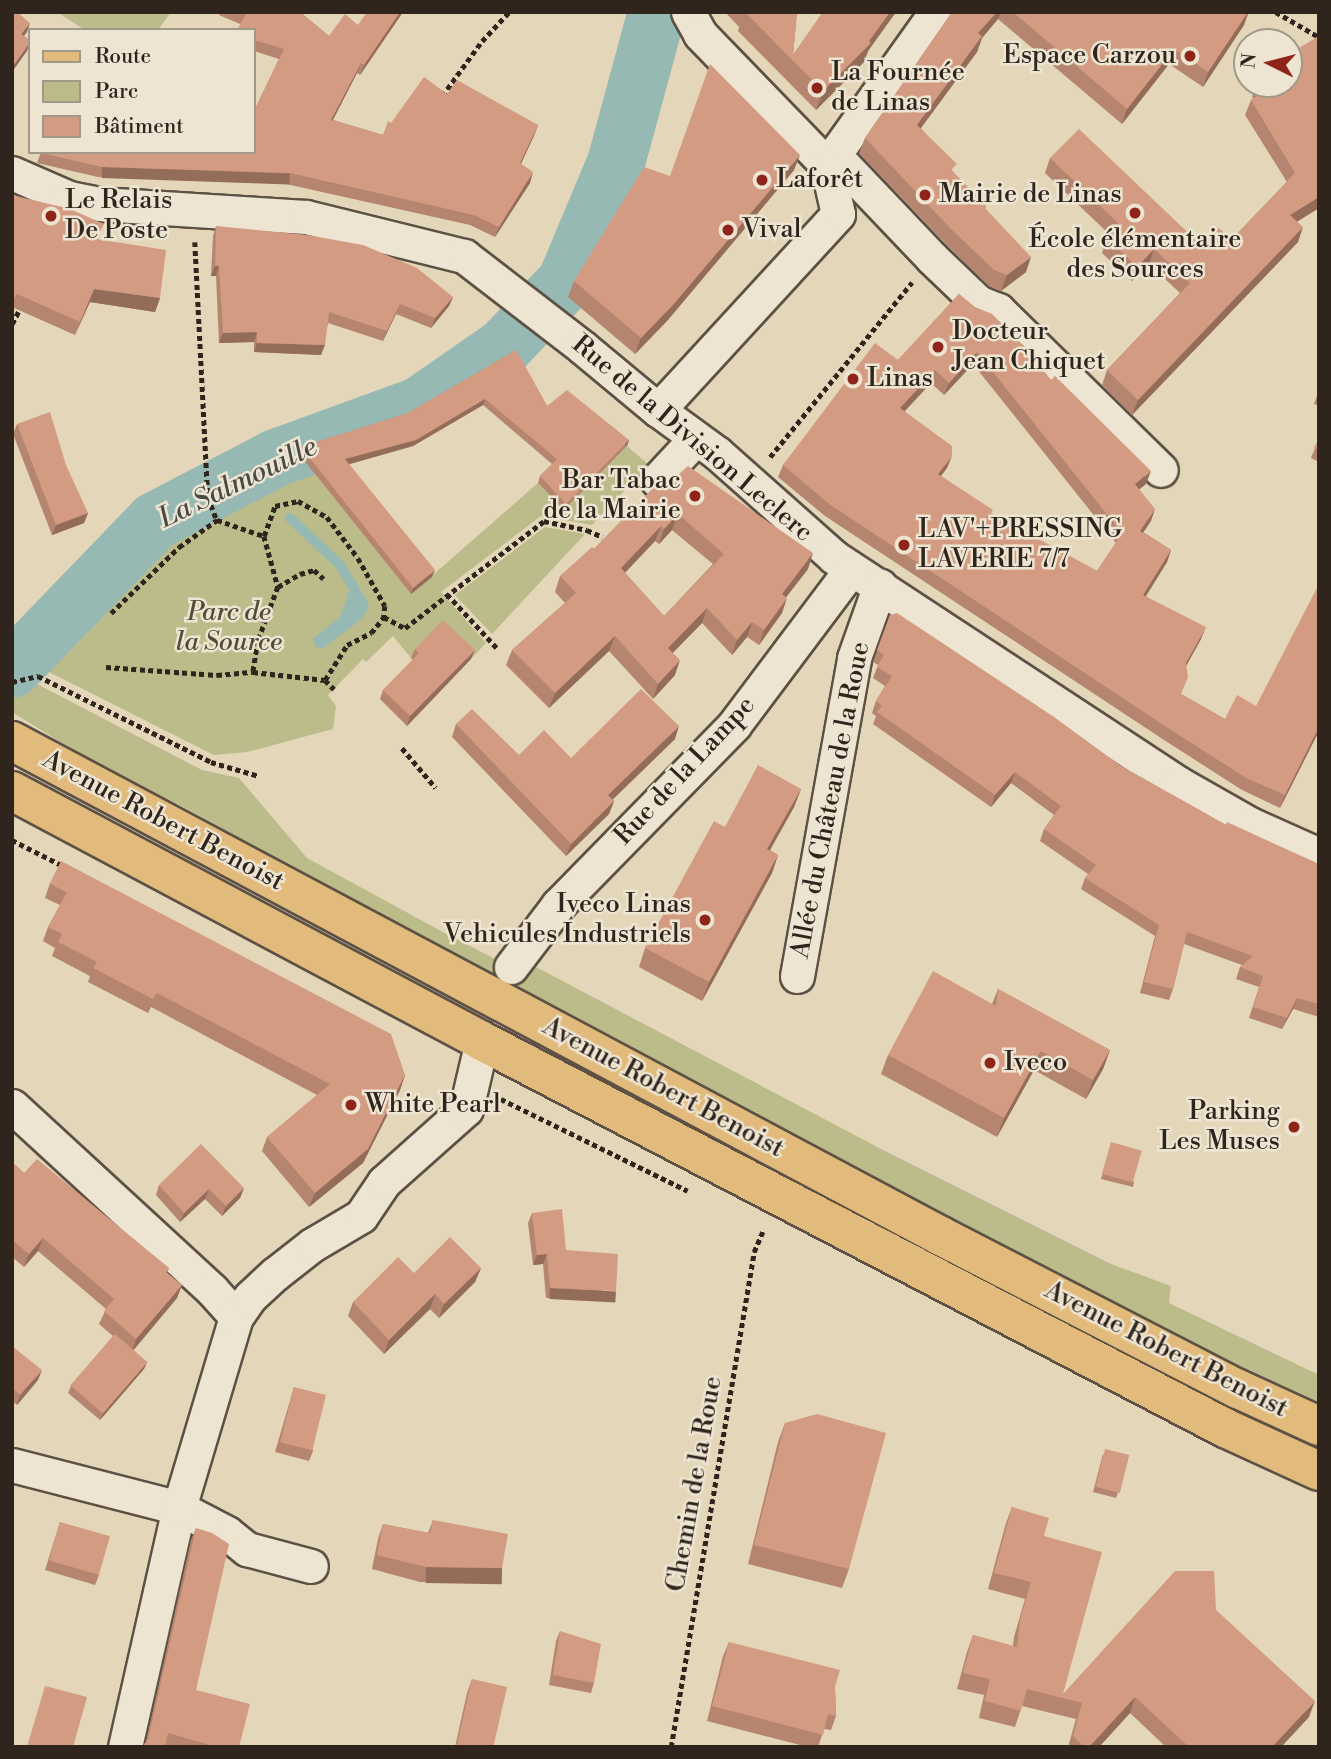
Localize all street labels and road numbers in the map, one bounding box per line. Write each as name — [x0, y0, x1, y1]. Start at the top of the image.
street label: Rue de la Division Leclerc — [565, 329, 819, 549]
street label: Allée du Château de la Roue — [785, 639, 877, 961]
street label: Rue de la Lampe — [608, 690, 762, 852]
street label: Avenue Robert Benoist — [37, 744, 289, 898]
street label: Avenue Robert Benoist — [537, 1011, 789, 1165]
street label: Avenue Robert Benoist — [1039, 1275, 1293, 1425]
street label: Chemin de la Roue — [661, 1374, 729, 1594]

